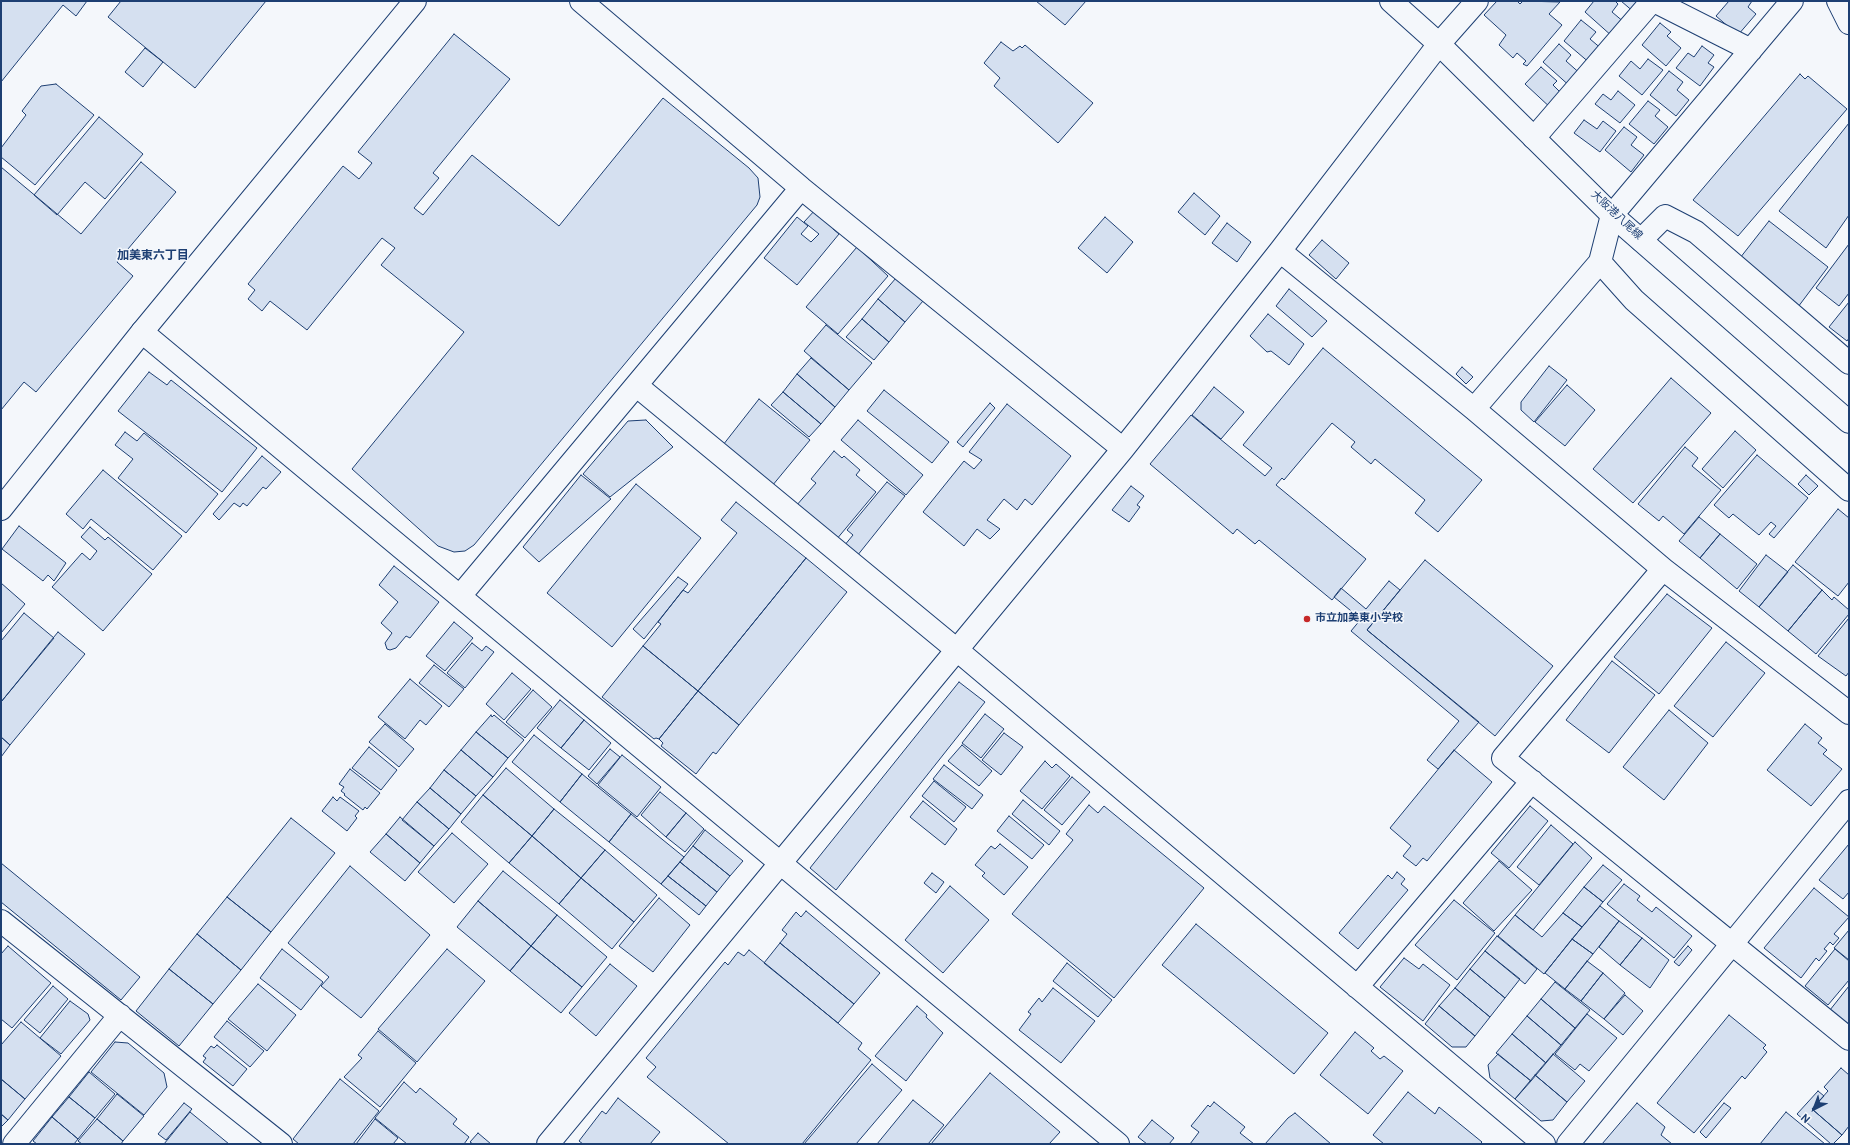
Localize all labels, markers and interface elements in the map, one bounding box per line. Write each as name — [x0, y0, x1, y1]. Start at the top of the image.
street label: 大阪港八尾線 — [1587, 189, 1645, 243]
district label: 加美東六丁目 — [117, 250, 189, 264]
place label: 市立加美東小学校 — [1315, 612, 1403, 626]
marker: 市立加美東小学校 — [1302, 614, 1312, 624]
north arrow — [1794, 1089, 1834, 1129]
text: N — [1798, 1110, 1814, 1126]

